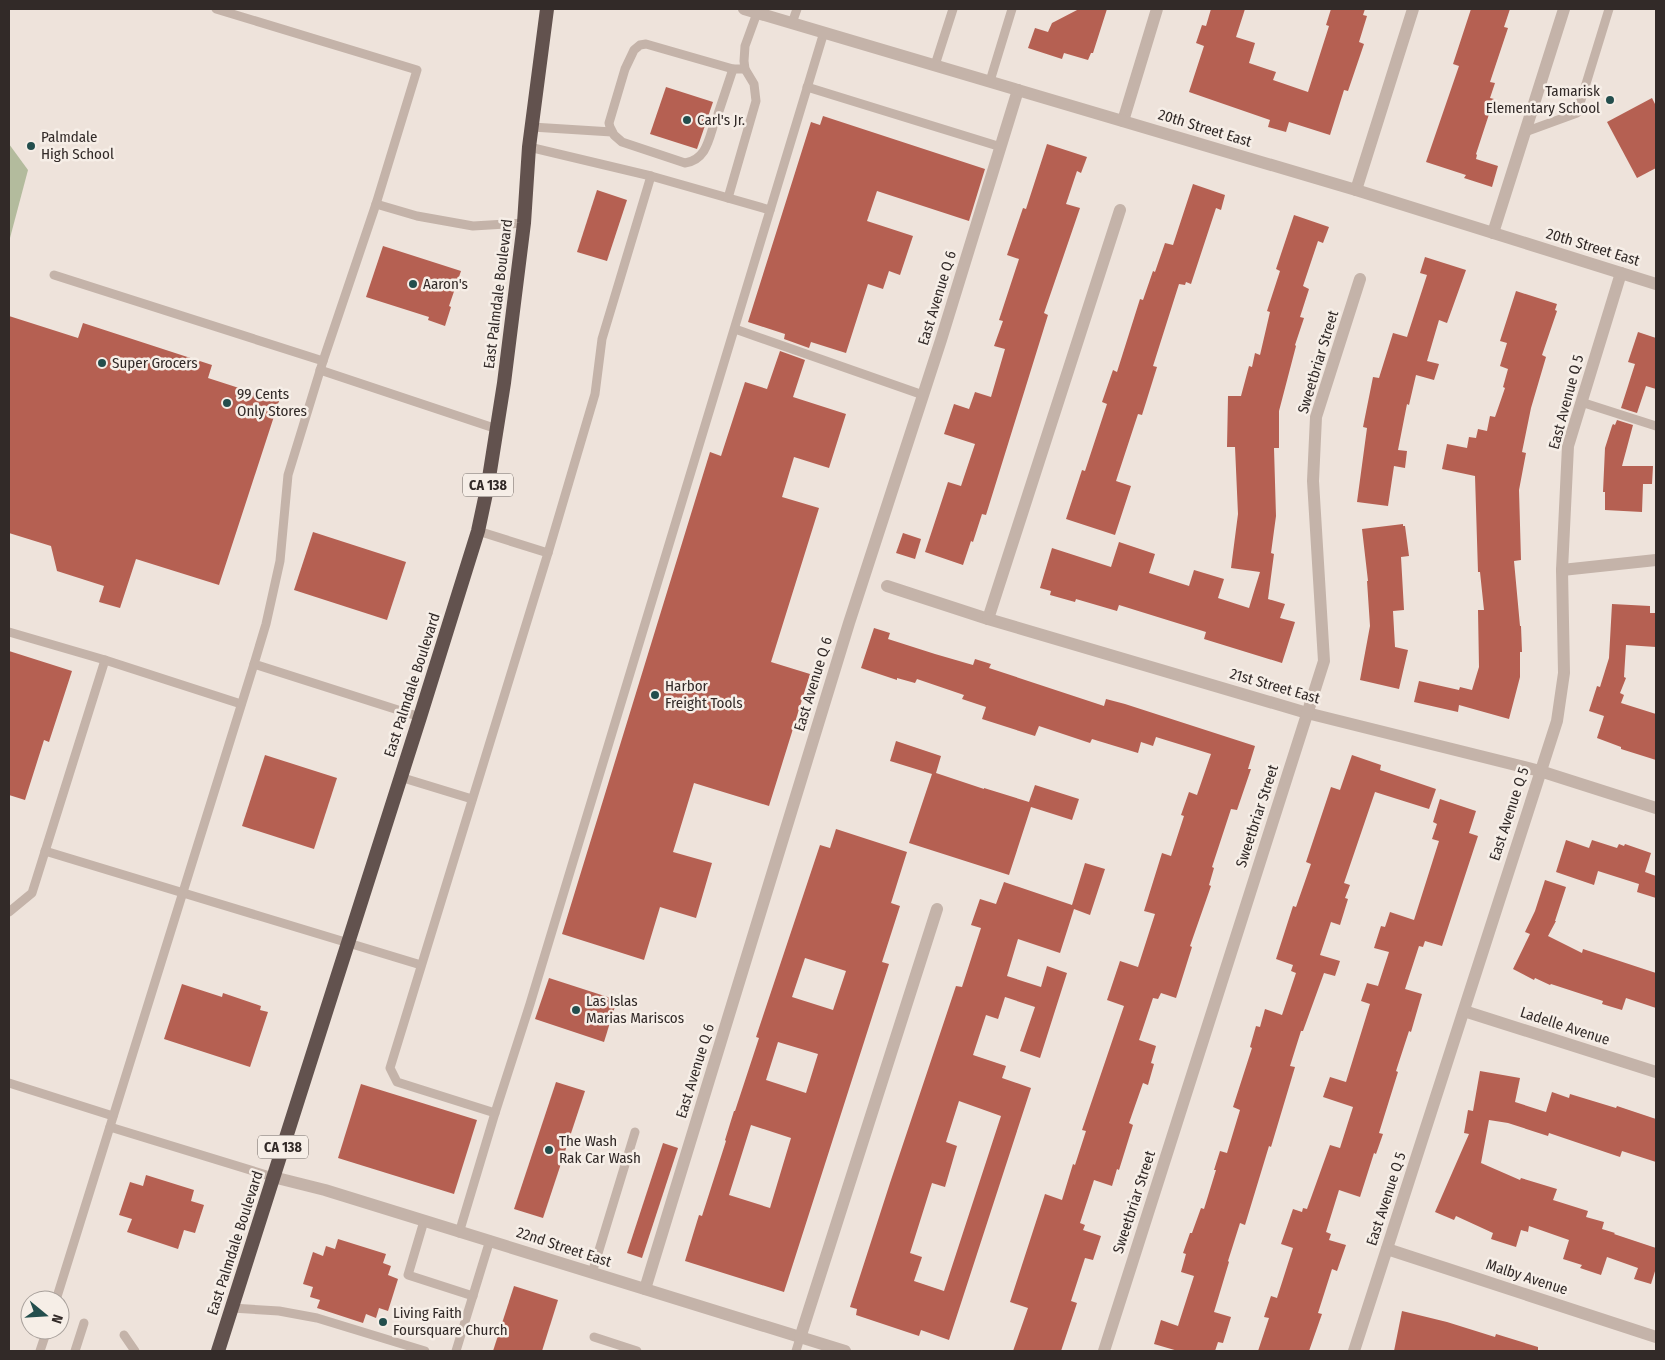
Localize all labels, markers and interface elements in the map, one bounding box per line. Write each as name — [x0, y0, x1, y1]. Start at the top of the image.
place label: Tamarisk Elementary School — [1486, 82, 1600, 117]
marker: Tamarisk Elementary School — [1604, 94, 1616, 106]
street label: 20th Street East — [1156, 105, 1254, 151]
place label: Carl's Jr. — [697, 111, 745, 129]
marker: Carl's Jr. — [681, 114, 693, 126]
place label: Palmdale High School — [41, 128, 114, 163]
marker: Palmdale High School — [25, 140, 37, 152]
street label: East Palmdale Boulevard — [480, 218, 516, 370]
street label: 20th Street East — [1544, 224, 1642, 270]
street label: East Avenue Q 6 — [914, 249, 960, 347]
place label: Aaron's — [423, 275, 468, 293]
marker: Aaron's — [407, 278, 419, 290]
street label: Sweetbriar Street — [1294, 308, 1342, 416]
street label: East Avenue Q 5 — [1545, 353, 1587, 451]
place label: Super Grocers — [112, 354, 198, 372]
marker: Super Grocers — [96, 357, 108, 369]
place label: 99 Cents Only Stores — [237, 385, 307, 420]
marker: 99 Cents Only Stores — [221, 397, 233, 409]
road number: CA 138 — [463, 474, 513, 496]
street label: East Palmdale Boulevard — [380, 611, 444, 759]
street label: East Avenue Q 6 — [790, 635, 836, 733]
street label: 21st Street East — [1228, 665, 1322, 707]
place label: Harbor Freight Tools — [665, 677, 743, 712]
marker: Harbor Freight Tools — [649, 689, 661, 701]
street label: Sweetbriar Street — [1232, 762, 1282, 870]
street label: East Avenue Q 5 — [1485, 765, 1533, 863]
place label: Las Islas Marias Mariscos — [586, 992, 684, 1027]
street label: Ladelle Avenue — [1518, 1003, 1612, 1049]
marker: Las Islas Marias Mariscos — [570, 1004, 582, 1016]
street label: East Avenue Q 6 — [672, 1022, 718, 1120]
place label: The Wash Rak Car Wash — [559, 1132, 641, 1167]
road number: CA 138 — [258, 1136, 308, 1158]
marker: The Wash Rak Car Wash — [543, 1144, 555, 1156]
street label: Sweetbriar Street — [1109, 1148, 1159, 1256]
street label: East Avenue Q 5 — [1362, 1150, 1410, 1248]
street label: East Palmdale Boulevard — [203, 1169, 267, 1317]
street label: 22nd Street East — [514, 1223, 614, 1271]
street label: Malby Avenue — [1484, 1255, 1570, 1299]
north arrow — [20, 1290, 70, 1340]
place label: Living Faith Foursquare Church — [393, 1304, 508, 1339]
text: N — [48, 1312, 66, 1325]
marker: Living Faith Foursquare Church — [377, 1316, 389, 1328]

